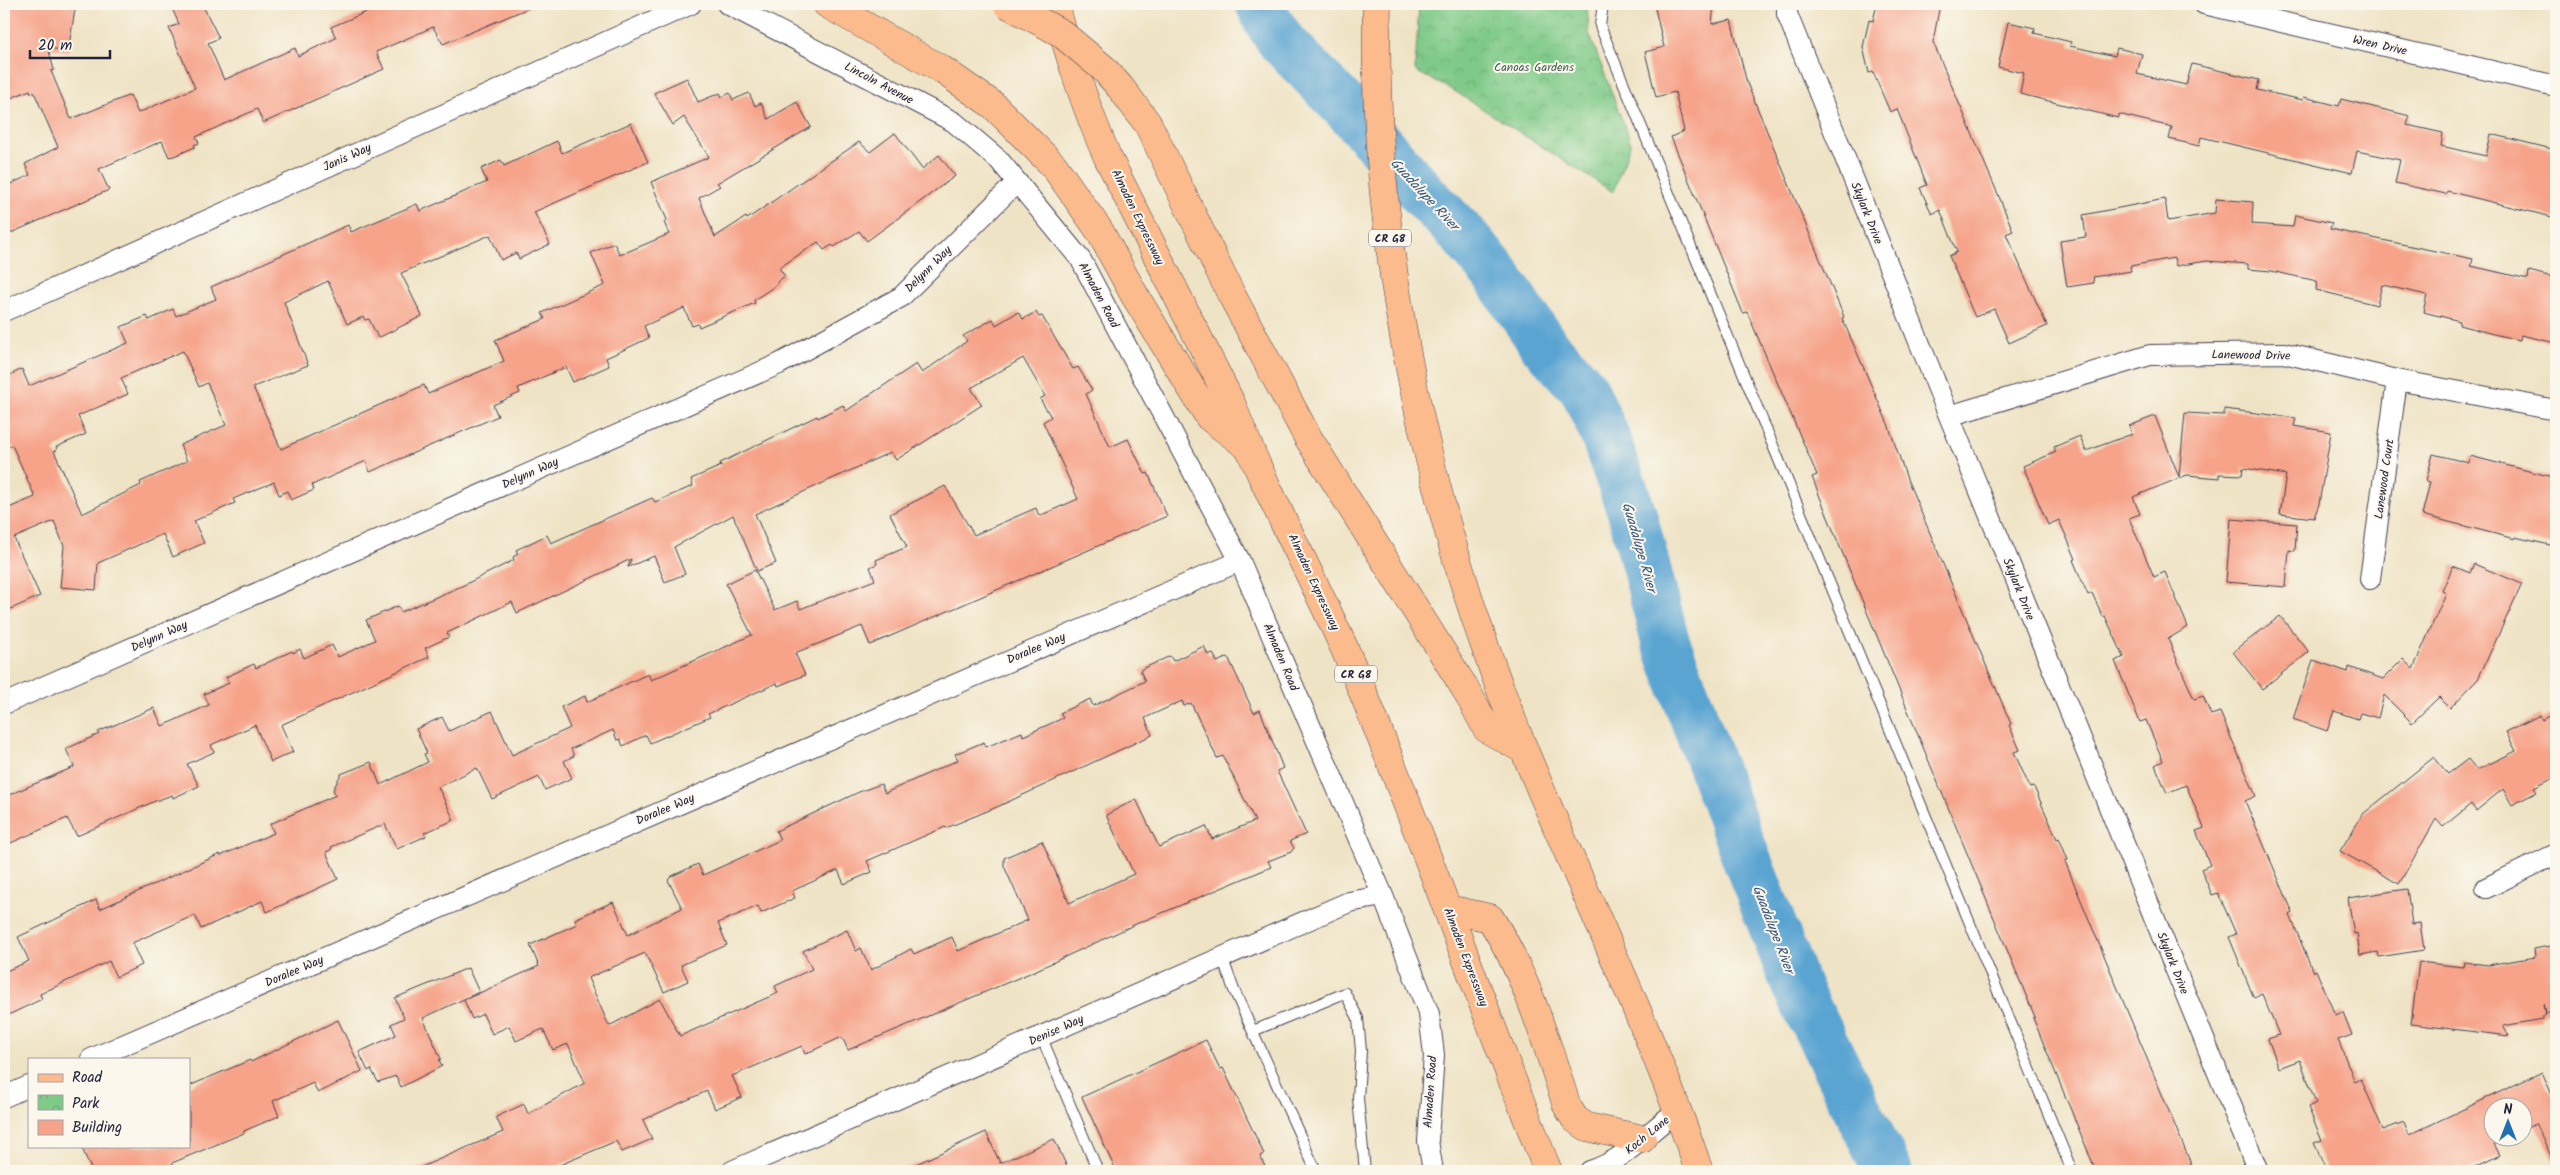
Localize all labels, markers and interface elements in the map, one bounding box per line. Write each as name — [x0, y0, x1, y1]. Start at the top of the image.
scale bar — [30, 28, 110, 60]
street label: Wren Drive — [2351, 30, 2409, 61]
text: 20 m — [38, 34, 72, 58]
street label: Lincoln Avenue — [841, 57, 917, 110]
park label: Canoas Gardens — [1494, 58, 1574, 77]
street label: Janis Way — [320, 138, 375, 177]
water label: Guadalupe River — [1385, 153, 1466, 238]
street label: Almaden Expressway — [1106, 166, 1169, 269]
street label: Skylark Drive — [1845, 179, 1888, 248]
road number: CR G8 — [1369, 230, 1411, 247]
street label: Delynn Way — [900, 241, 957, 297]
street label: Almaden Road — [1073, 259, 1124, 332]
street label: Lanewood Drive — [2211, 345, 2291, 366]
street label: Lanewood Court — [2369, 437, 2400, 520]
street label: Delynn Way — [499, 452, 562, 494]
water label: Guadalupe River — [1616, 500, 1663, 598]
street label: Almaden Expressway — [1283, 531, 1344, 634]
street label: Skylark Drive — [1997, 555, 2040, 624]
street label: Delynn Way — [128, 615, 191, 657]
street label: Almaden Road — [1258, 620, 1304, 695]
street label: Doralee Way — [1004, 627, 1069, 669]
road number: CR G8 — [1335, 666, 1377, 682]
street label: Doralee Way — [633, 788, 698, 830]
water label: Guadalupe River — [1746, 882, 1801, 980]
street label: Almaden Expressway — [1438, 905, 1493, 1010]
street label: Skylark Drive — [2151, 929, 2194, 998]
street label: Doralee Way — [262, 950, 327, 992]
street label: Denise Way — [1026, 1010, 1087, 1051]
street label: Almaden Road — [1419, 1054, 1443, 1129]
legend — [28, 1058, 190, 1148]
text: Road — [72, 1066, 103, 1090]
text: Park — [72, 1092, 100, 1116]
north arrow — [2482, 1098, 2532, 1148]
text: N — [2504, 1099, 2513, 1121]
street label: Koch Lane — [1621, 1111, 1674, 1159]
text: Building — [72, 1116, 122, 1140]

